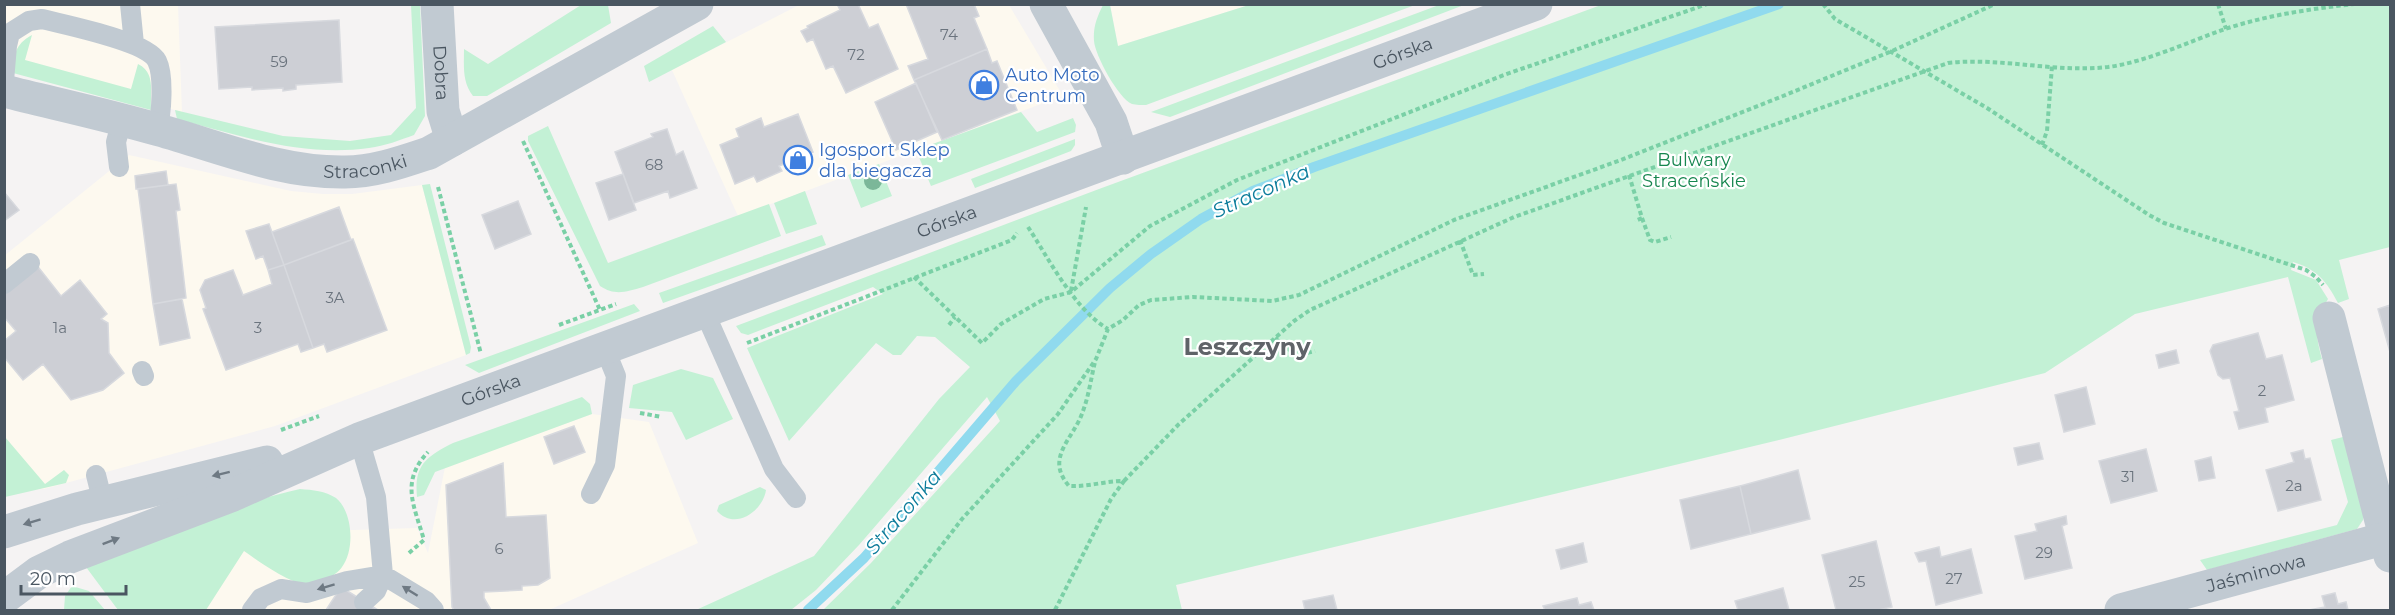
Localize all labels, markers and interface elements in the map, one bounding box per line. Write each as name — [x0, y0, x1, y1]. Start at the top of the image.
house number: 74 — [940, 25, 958, 44]
street label: Górska — [1370, 32, 1436, 74]
street label: Dobra — [428, 45, 453, 101]
house number: 72 — [847, 45, 865, 64]
house number: 59 — [270, 52, 288, 71]
place label: Auto Moto Centrum — [1005, 64, 1100, 107]
shop icon: Auto Moto Centrum — [968, 69, 1000, 101]
place label: Igosport Sklep dla biegacza — [819, 139, 950, 182]
shop icon: Igosport Sklep dla biegacza — [782, 144, 814, 176]
park label: Bulwary Straceńskie — [1642, 149, 1746, 192]
street label: Straconki — [323, 150, 410, 183]
house number: 68 — [645, 155, 663, 174]
water label: Straconka — [1209, 159, 1313, 223]
street label: Górska — [914, 201, 980, 243]
house number: 3A — [325, 288, 345, 307]
house number: 1a — [53, 318, 67, 337]
house number: 3 — [254, 318, 262, 337]
district label: Leszczyny — [1183, 332, 1311, 361]
street label: Górska — [458, 369, 524, 411]
house number: 2 — [2258, 381, 2266, 400]
water label: Straconka — [860, 465, 946, 559]
house number: 31 — [2121, 467, 2135, 486]
one-way arrow — [211, 470, 229, 479]
house number: 2a — [2285, 476, 2303, 495]
one-way arrow — [23, 518, 41, 527]
one-way arrow — [102, 536, 120, 545]
house number: 6 — [494, 539, 504, 558]
house number: 29 — [2035, 543, 2053, 562]
street label: Jaśminowa — [2203, 549, 2308, 598]
scale bar — [21, 558, 126, 596]
text: 20 m — [30, 568, 76, 590]
house number: 27 — [1945, 569, 1963, 588]
house number: 25 — [1848, 572, 1866, 591]
one-way arrow — [317, 583, 335, 592]
one-way arrow — [402, 585, 418, 596]

